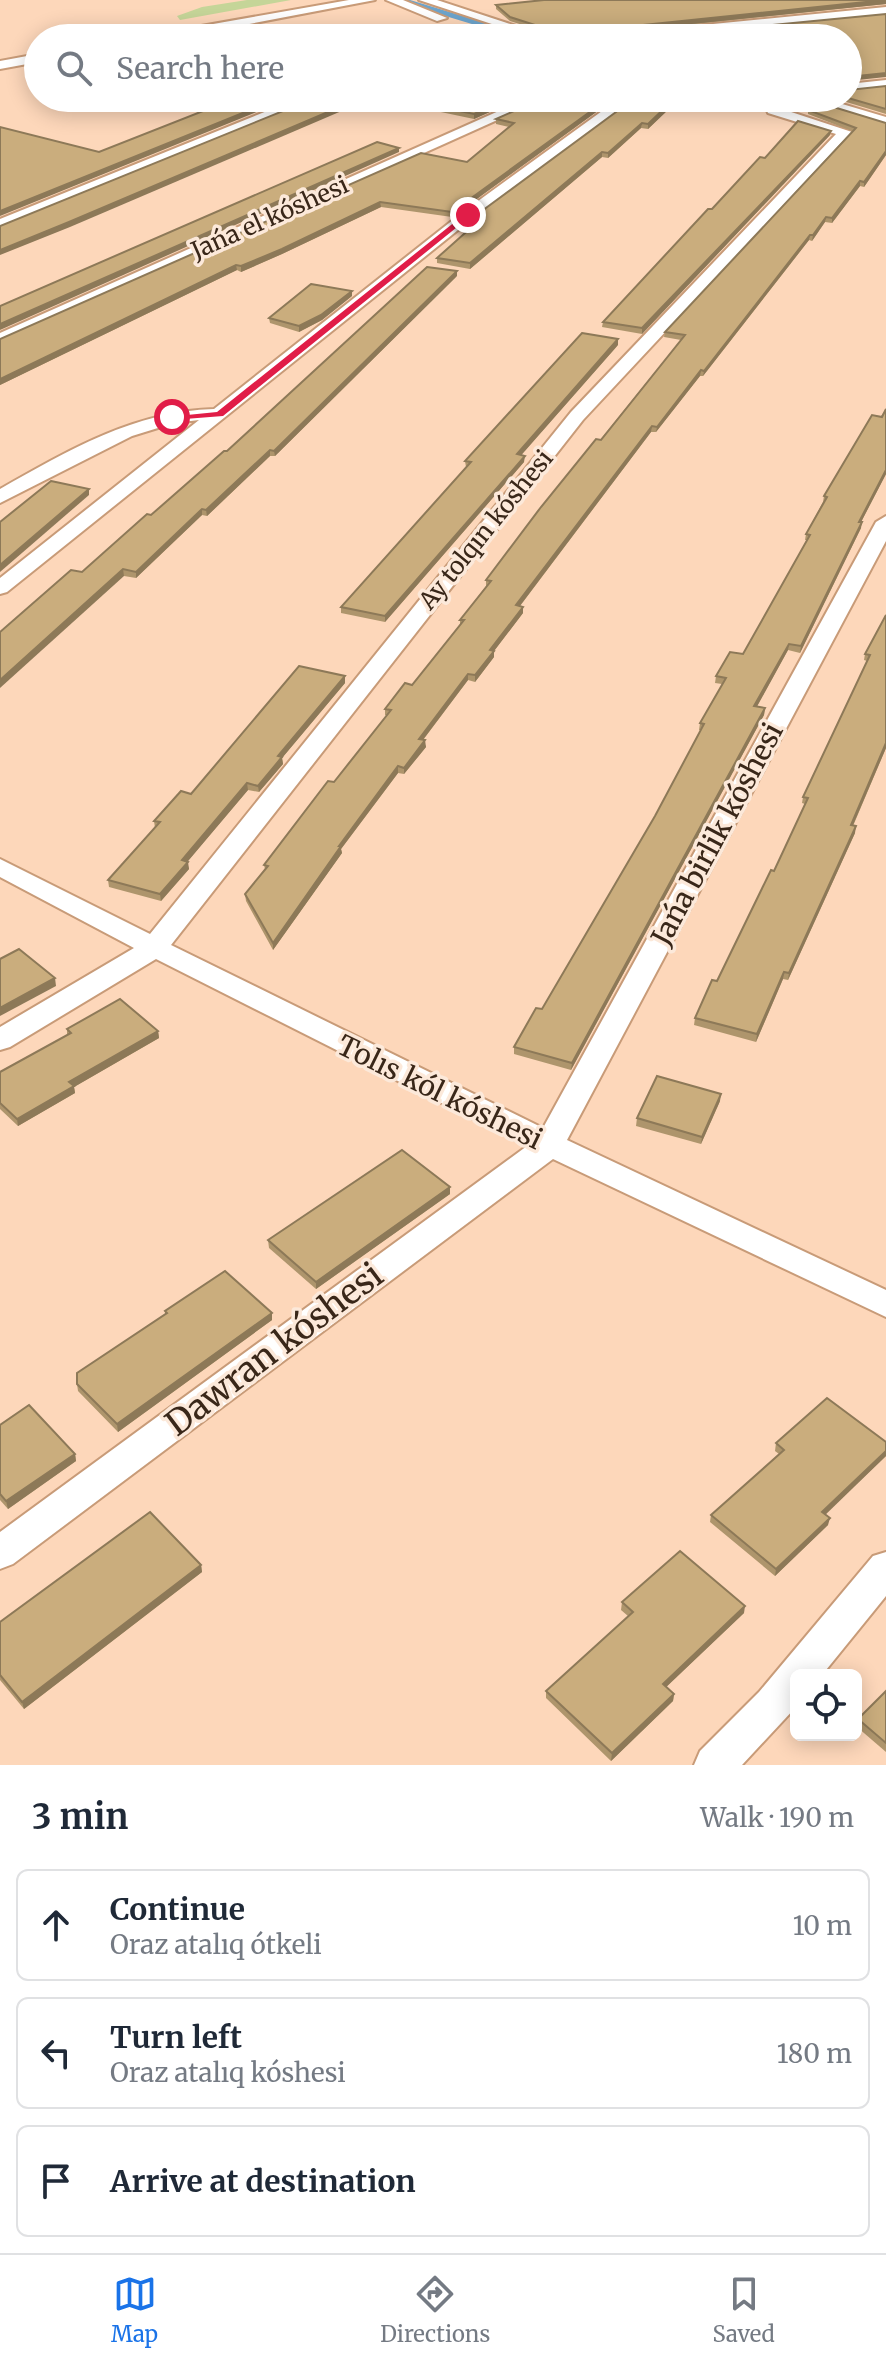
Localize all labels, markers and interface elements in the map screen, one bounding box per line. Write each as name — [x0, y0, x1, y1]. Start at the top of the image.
search box — [24, 24, 862, 112]
icon: search — [52, 46, 96, 90]
text: Search here — [116, 49, 284, 87]
street label: Jańa el kóshesi — [185, 169, 354, 266]
route end — [450, 197, 486, 233]
route start — [154, 399, 190, 435]
street label: Ay tolqın kóshesi — [411, 443, 560, 617]
street label: Jańa birlik kóshesi — [643, 717, 791, 952]
street label: Tolıs kól kóshesi — [331, 1027, 549, 1157]
street label: Dawran kóshesi — [157, 1254, 391, 1444]
map controls — [790, 1669, 862, 1741]
button: locate — [790, 1669, 862, 1741]
text: 3 min — [32, 1796, 128, 1838]
text: Walk · 190 m — [700, 1801, 854, 1834]
text: Continue — [110, 1890, 245, 1928]
icon: ahead — [34, 1903, 78, 1947]
text: 10 m — [793, 1909, 852, 1942]
text: Oraz atalıq ótkeli — [110, 1928, 322, 1961]
text: Turn left — [110, 2018, 242, 2056]
icon: left — [34, 2031, 78, 2075]
text: 180 m — [777, 2037, 852, 2070]
text: Oraz atalıq kóshesi — [110, 2056, 346, 2089]
icon: arrive — [34, 2159, 78, 2203]
text: Arrive at destination — [110, 2162, 416, 2200]
tab: Map — [111, 2272, 158, 2348]
tab: Directions — [380, 2272, 490, 2348]
tab: Saved — [713, 2272, 775, 2348]

